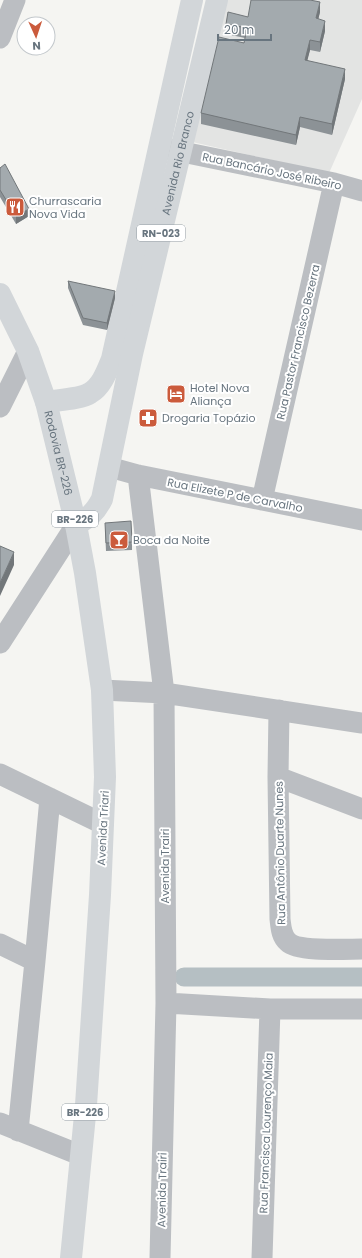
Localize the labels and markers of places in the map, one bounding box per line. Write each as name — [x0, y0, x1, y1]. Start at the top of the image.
place label: Churrascaria Nova Vida — [29, 193, 101, 222]
restaurant icon: Churrascaria Nova Vida — [4, 196, 26, 218]
place label: Hotel Nova Aliança — [190, 380, 250, 409]
hotel icon: Hotel Nova Aliança — [165, 383, 187, 405]
pharmacy icon: Drogaria Topázio — [137, 407, 159, 429]
place label: Drogaria Topázio — [162, 410, 256, 426]
bar icon: Boca da Noite — [108, 529, 130, 551]
place label: Boca da Noite — [133, 532, 210, 548]

